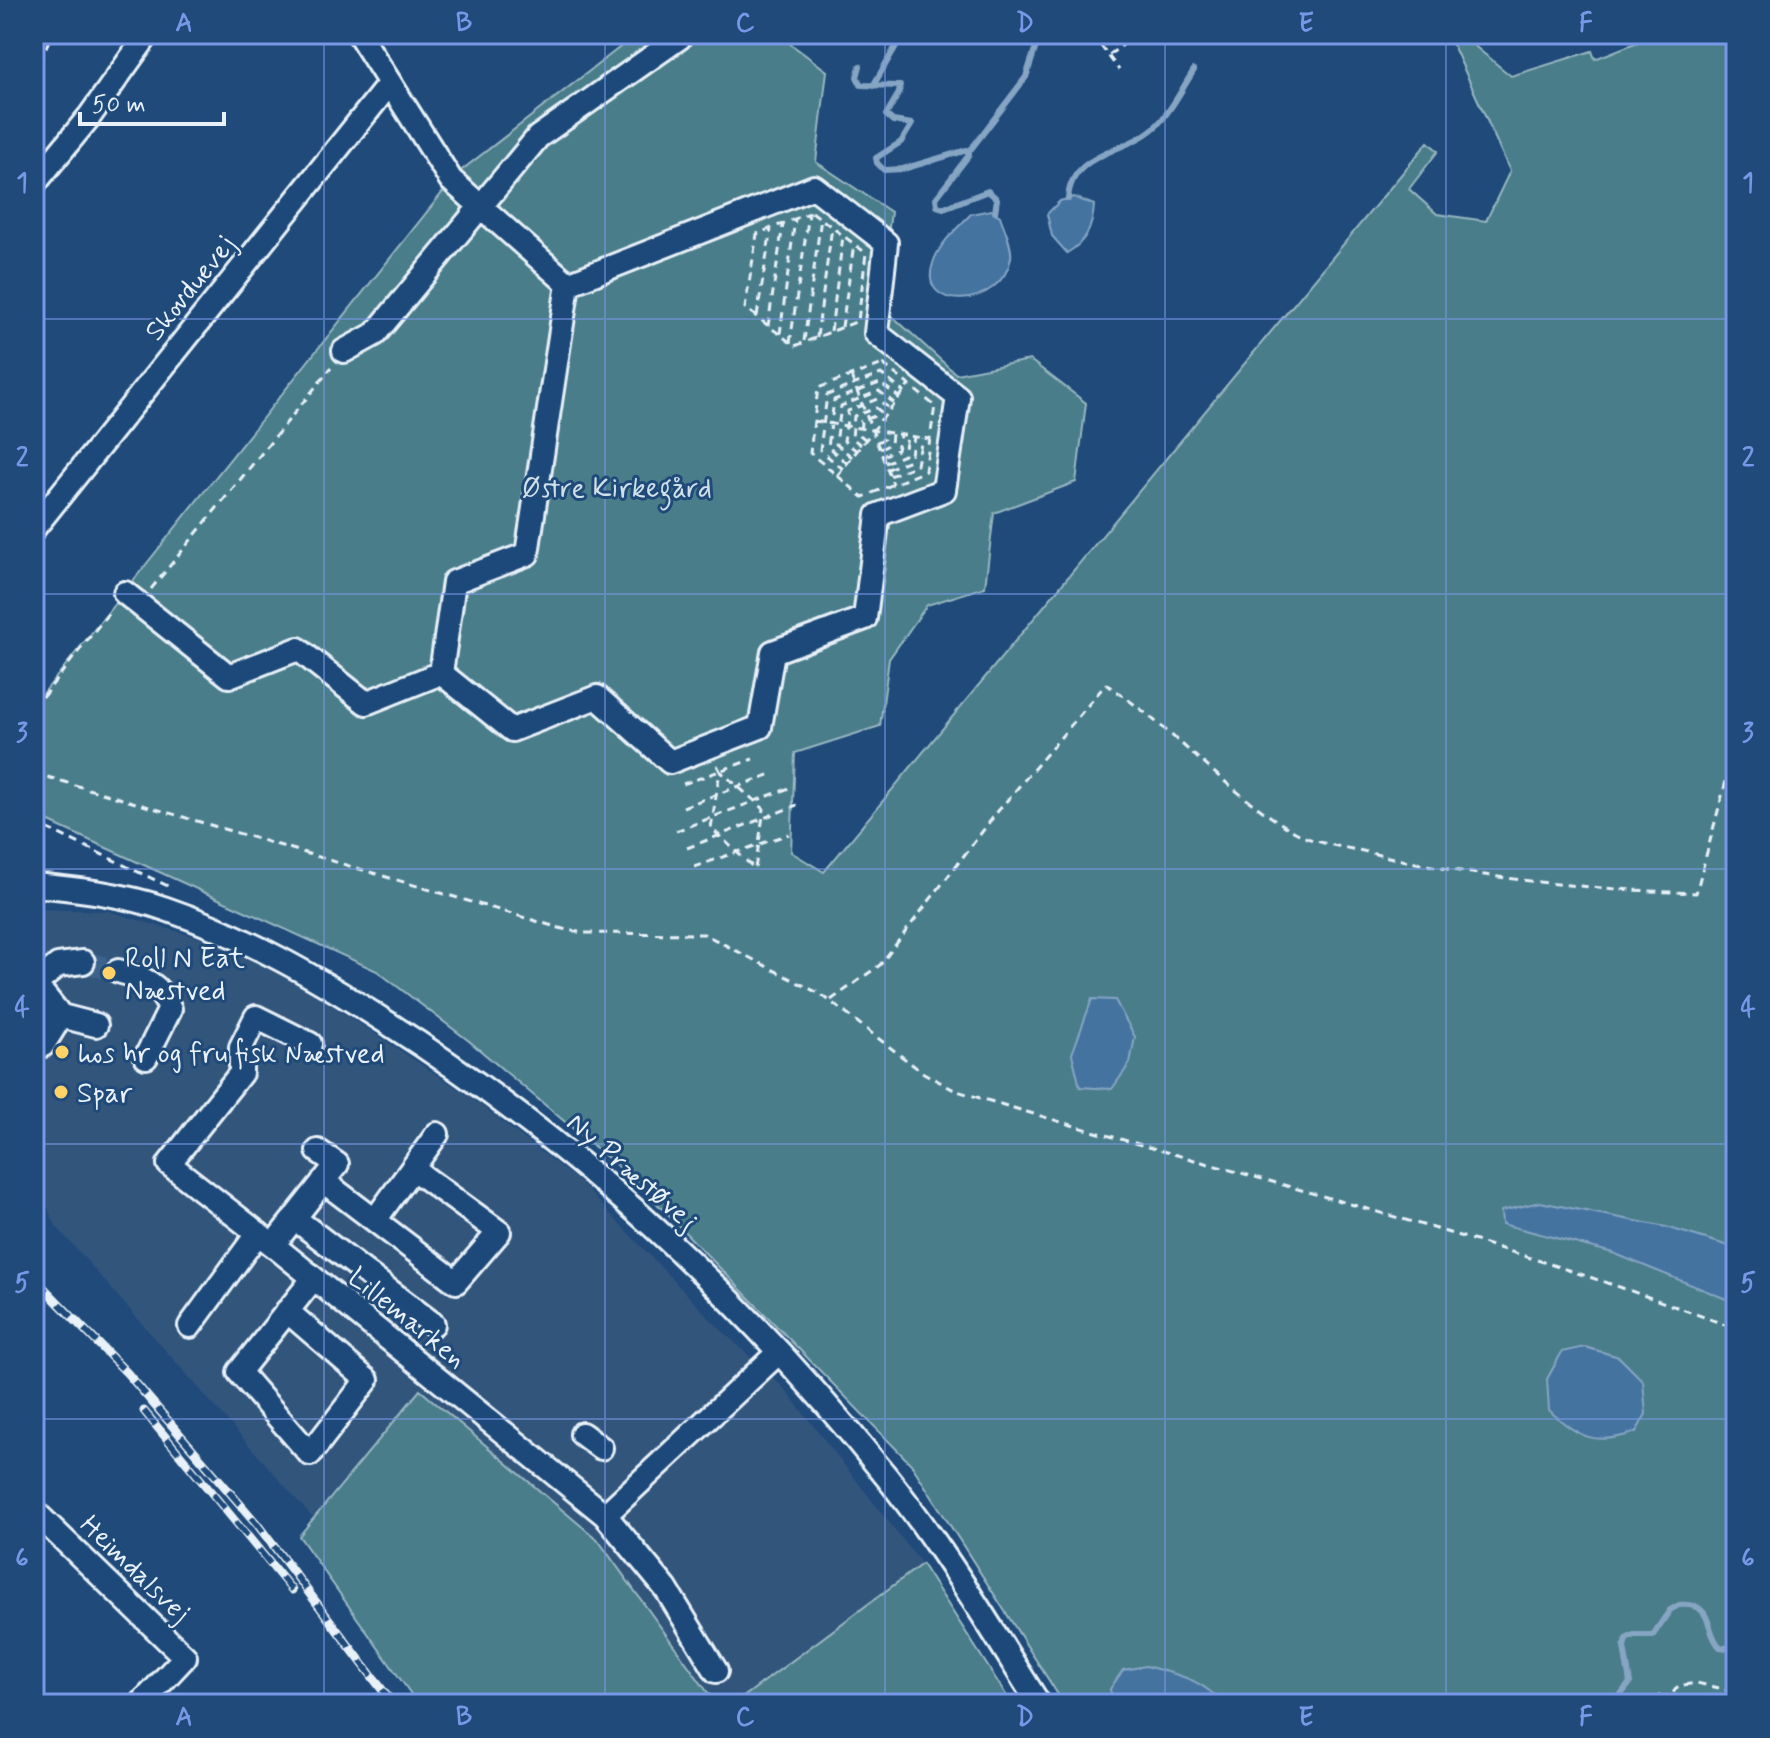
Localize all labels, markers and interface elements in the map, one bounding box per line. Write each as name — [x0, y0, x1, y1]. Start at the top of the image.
text: A — [175, 7, 193, 41]
text: B — [456, 7, 472, 41]
text: C — [736, 7, 755, 41]
text: D — [1016, 7, 1034, 41]
text: E — [1298, 7, 1314, 41]
text: F — [1579, 7, 1593, 41]
scale bar — [80, 76, 224, 126]
text: 50 m — [92, 90, 146, 121]
text: 1 — [16, 167, 28, 201]
text: 1 — [1742, 167, 1754, 201]
street label: Skovduevej — [137, 228, 245, 349]
text: 2 — [16, 442, 29, 476]
text: 2 — [1742, 442, 1755, 476]
park label: Østre Kirkegård — [522, 471, 712, 511]
text: 3 — [16, 717, 28, 751]
text: 3 — [1742, 717, 1754, 751]
place label: Roll N Eat Næstved — [125, 941, 245, 1010]
marker: Roll N Eat Næstved — [100, 964, 118, 982]
text: 4 — [14, 992, 30, 1026]
text: 4 — [1740, 992, 1756, 1026]
place label: hos hr og fru fisk Næstved — [78, 1036, 384, 1073]
marker: hos hr og fru fisk Næstved — [53, 1043, 71, 1061]
place label: Spar — [77, 1076, 133, 1113]
marker: Spar — [52, 1083, 70, 1101]
street label: Ny Præstøvej — [558, 1105, 705, 1240]
street label: Lillemarken — [340, 1260, 473, 1378]
text: 5 — [14, 1267, 30, 1301]
text: 5 — [1740, 1267, 1756, 1301]
street label: Heimdalsvej — [71, 1508, 198, 1632]
text: 6 — [15, 1542, 29, 1576]
text: 6 — [1741, 1542, 1755, 1576]
text: A — [175, 1701, 193, 1735]
text: B — [456, 1701, 472, 1735]
text: C — [736, 1701, 755, 1735]
text: D — [1016, 1701, 1034, 1735]
text: E — [1298, 1701, 1314, 1735]
text: F — [1579, 1701, 1593, 1735]

